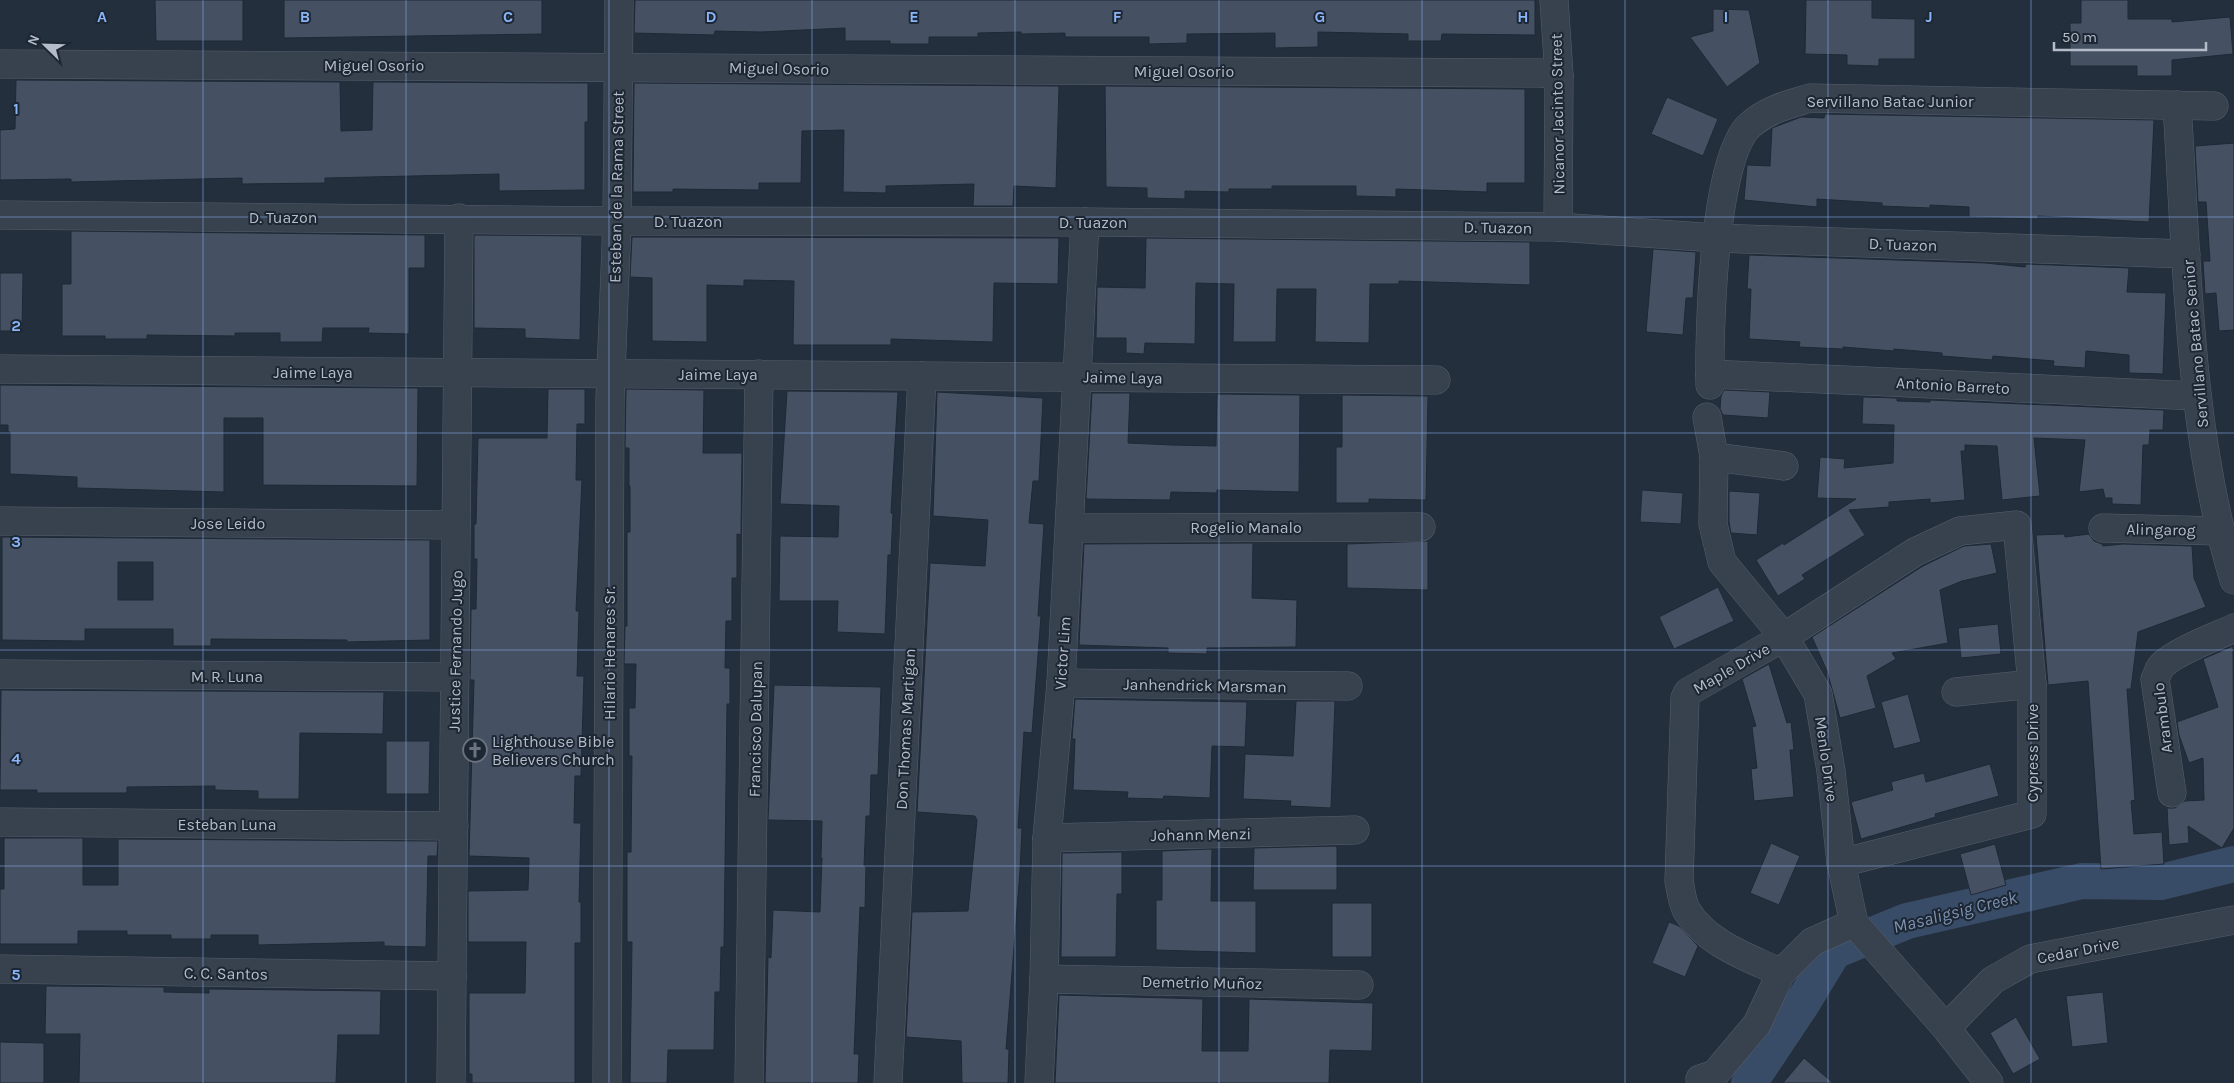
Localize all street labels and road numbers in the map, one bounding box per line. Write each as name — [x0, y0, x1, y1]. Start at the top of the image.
street label: Nicanor Jacinto Street — [1547, 33, 1568, 195]
street label: Miguel Osorio — [324, 56, 424, 75]
street label: Miguel Osorio — [729, 58, 829, 79]
street label: Miguel Osorio — [1134, 62, 1234, 81]
street label: Esteban de la Rama Street — [605, 91, 628, 283]
street label: Servillano Batac Junior — [1806, 92, 1974, 111]
street label: D. Tuazon — [249, 208, 317, 227]
street label: D. Tuazon — [654, 212, 722, 231]
street label: D. Tuazon — [1059, 213, 1127, 232]
street label: D. Tuazon — [1464, 217, 1532, 238]
street label: D. Tuazon — [1868, 234, 1938, 255]
street label: Servillano Batac Senior — [2179, 259, 2212, 429]
street label: Jaime Laya — [273, 363, 353, 382]
street label: Jaime Laya — [678, 365, 758, 384]
street label: Jaime Laya — [1083, 367, 1163, 388]
street label: Antonio Barreto — [1896, 373, 2010, 398]
street label: Jose Leido — [191, 514, 265, 533]
street label: Rogelio Manalo — [1190, 518, 1302, 537]
street label: Alingarog — [2126, 519, 2196, 540]
street label: Justice Fernando Jugo — [445, 570, 466, 732]
street label: Hilario Henares Sr. — [600, 586, 619, 720]
street label: Victor Lim — [1050, 616, 1075, 690]
street label: Maple Drive — [1689, 639, 1773, 698]
street label: Don Thomas Martigan — [892, 648, 919, 810]
street label: Francisco Dalupan — [745, 661, 766, 797]
street label: M. R. Luna — [191, 667, 263, 686]
street label: Janhendrick Marsman — [1123, 675, 1287, 696]
street label: Arambulo — [2149, 681, 2176, 754]
street label: Cypress Drive — [2023, 704, 2042, 802]
street label: Menlo Drive — [1811, 715, 1842, 803]
street label: Esteban Luna — [177, 815, 277, 834]
street label: Johann Menzi — [1151, 824, 1251, 845]
street label: Cedar Drive — [2035, 933, 2121, 968]
street label: C. C. Santos — [184, 963, 268, 984]
street label: Demetrio Muñoz — [1142, 972, 1262, 993]

